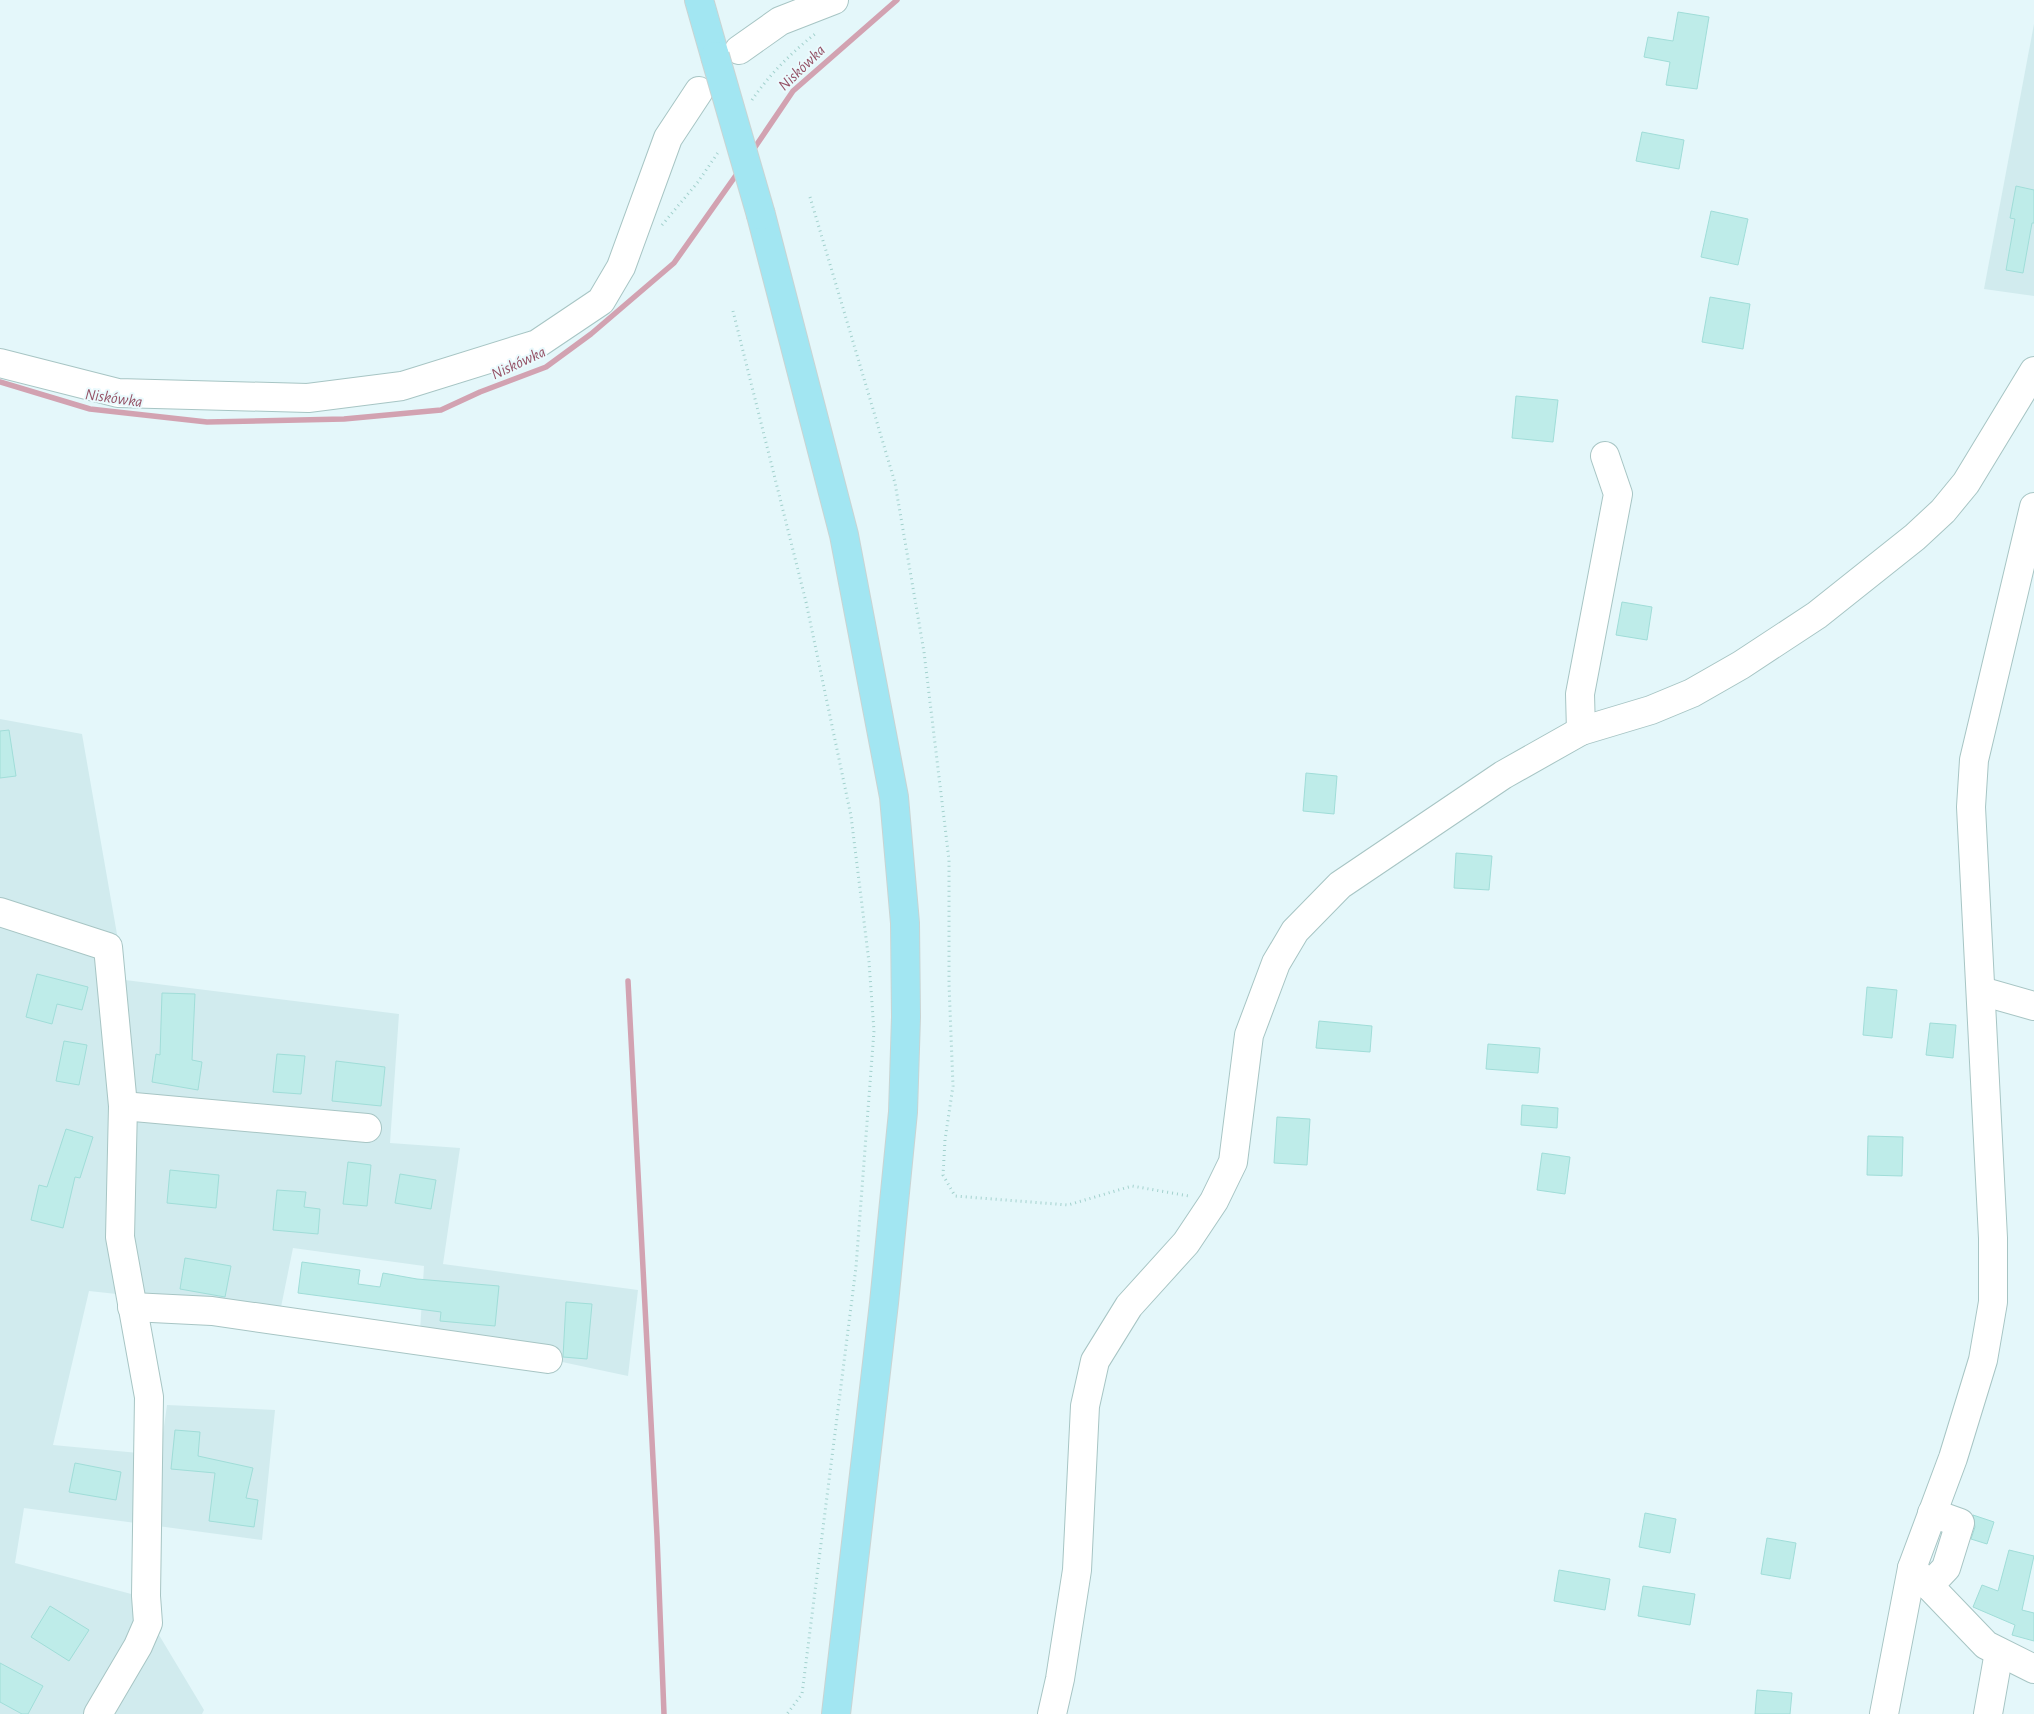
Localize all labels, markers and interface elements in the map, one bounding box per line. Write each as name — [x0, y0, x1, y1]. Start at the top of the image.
water label: Niskówka — [775, 42, 828, 94]
water label: Niskówka — [489, 343, 548, 382]
water label: Niskówka — [84, 386, 144, 410]

